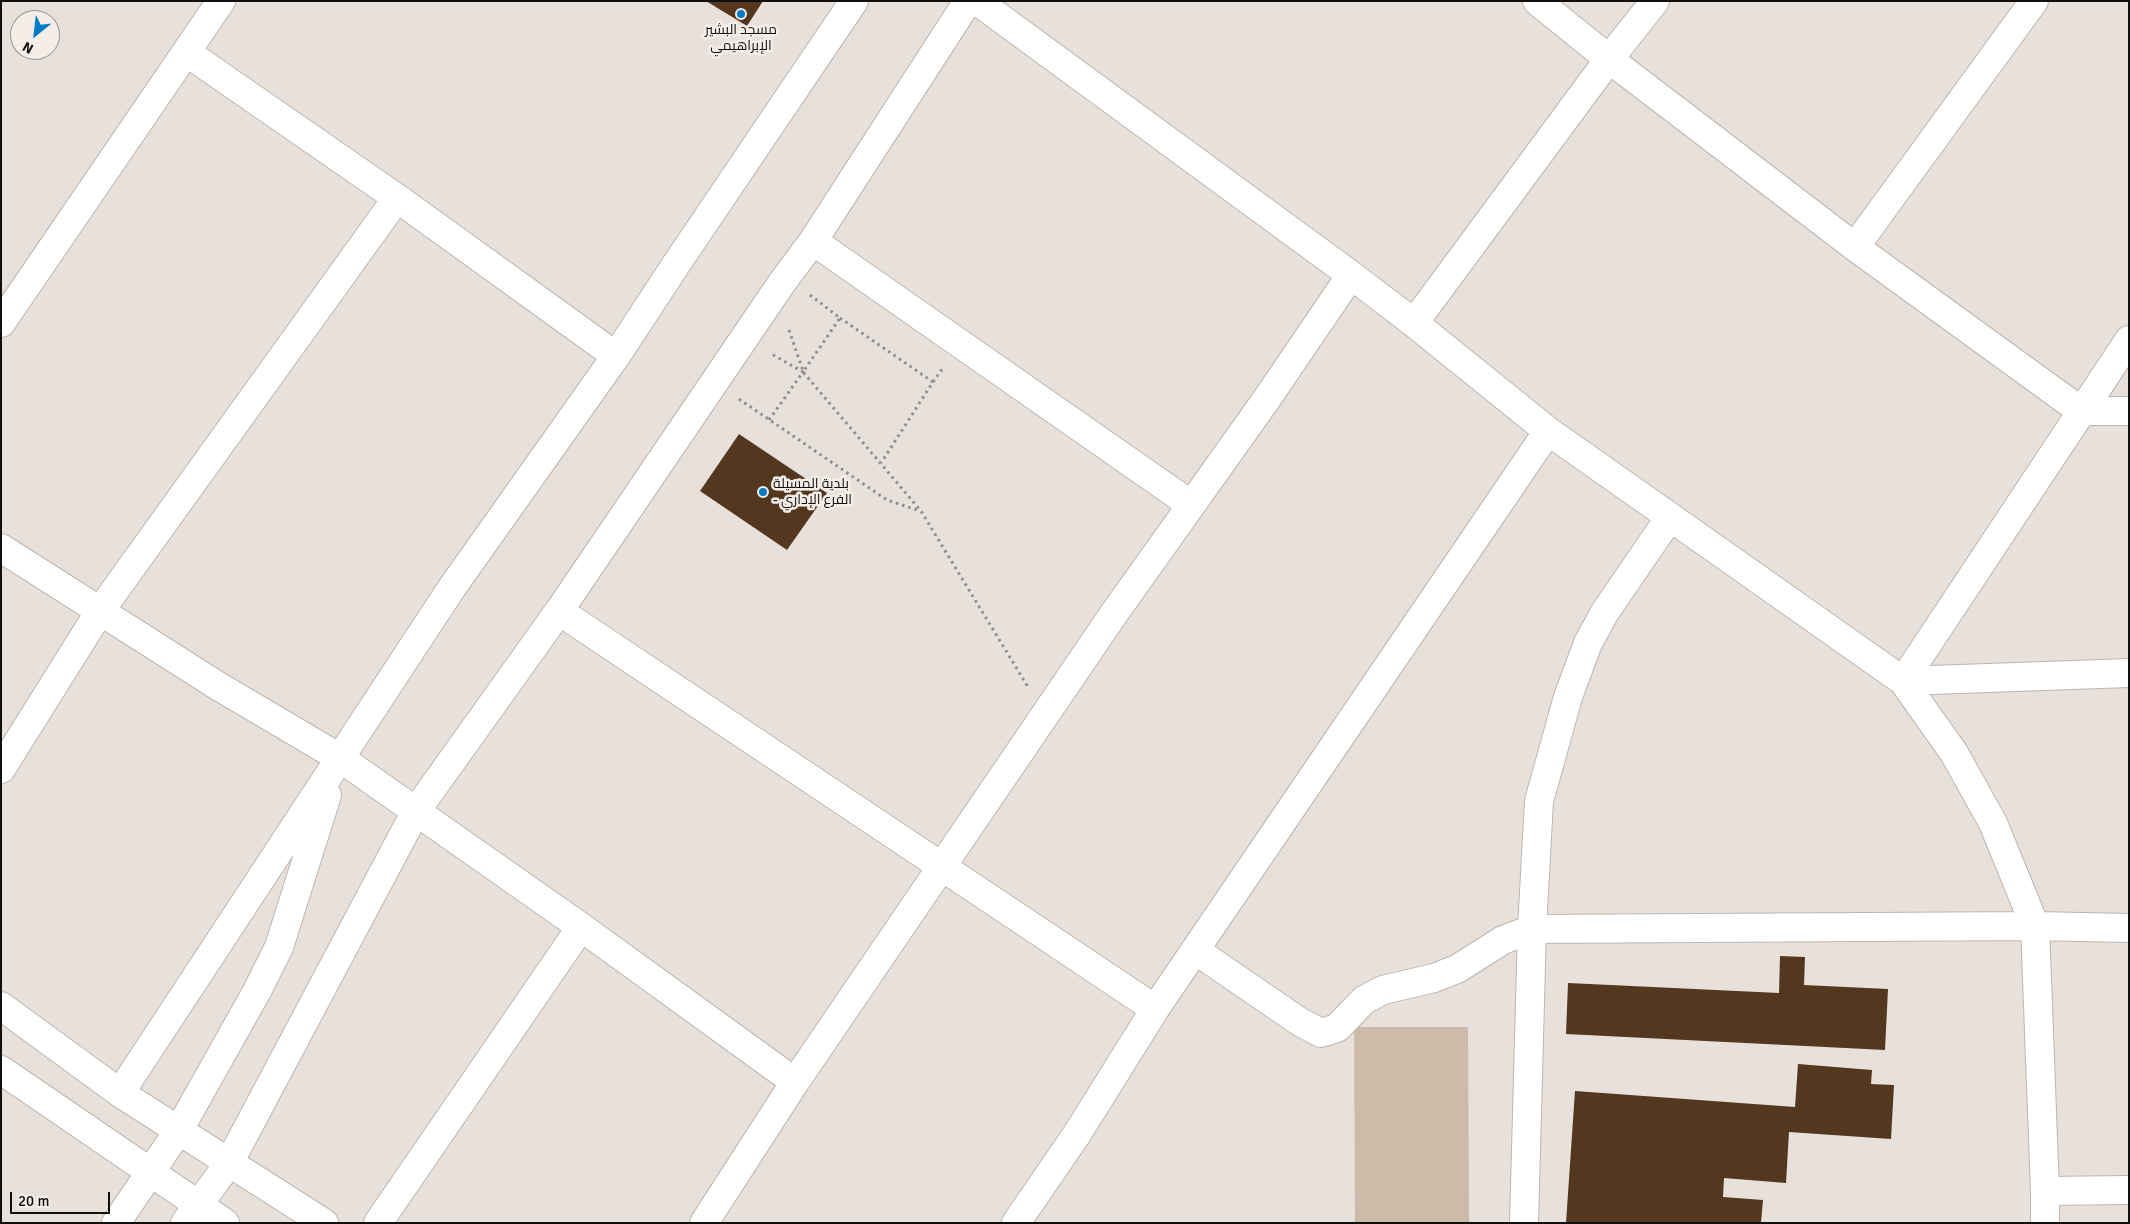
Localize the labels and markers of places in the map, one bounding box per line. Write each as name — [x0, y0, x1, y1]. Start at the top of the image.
marker: مسجد البشير الإبراهيمي — [735, 8, 747, 20]
place label: مسجد البشير الإبراهيمي — [705, 22, 777, 54]
place label: بلدية المسيلة - الفرع الإداري — [773, 476, 852, 508]
marker: بلدية المسيلة - الفرع الإداري — [757, 486, 769, 498]

